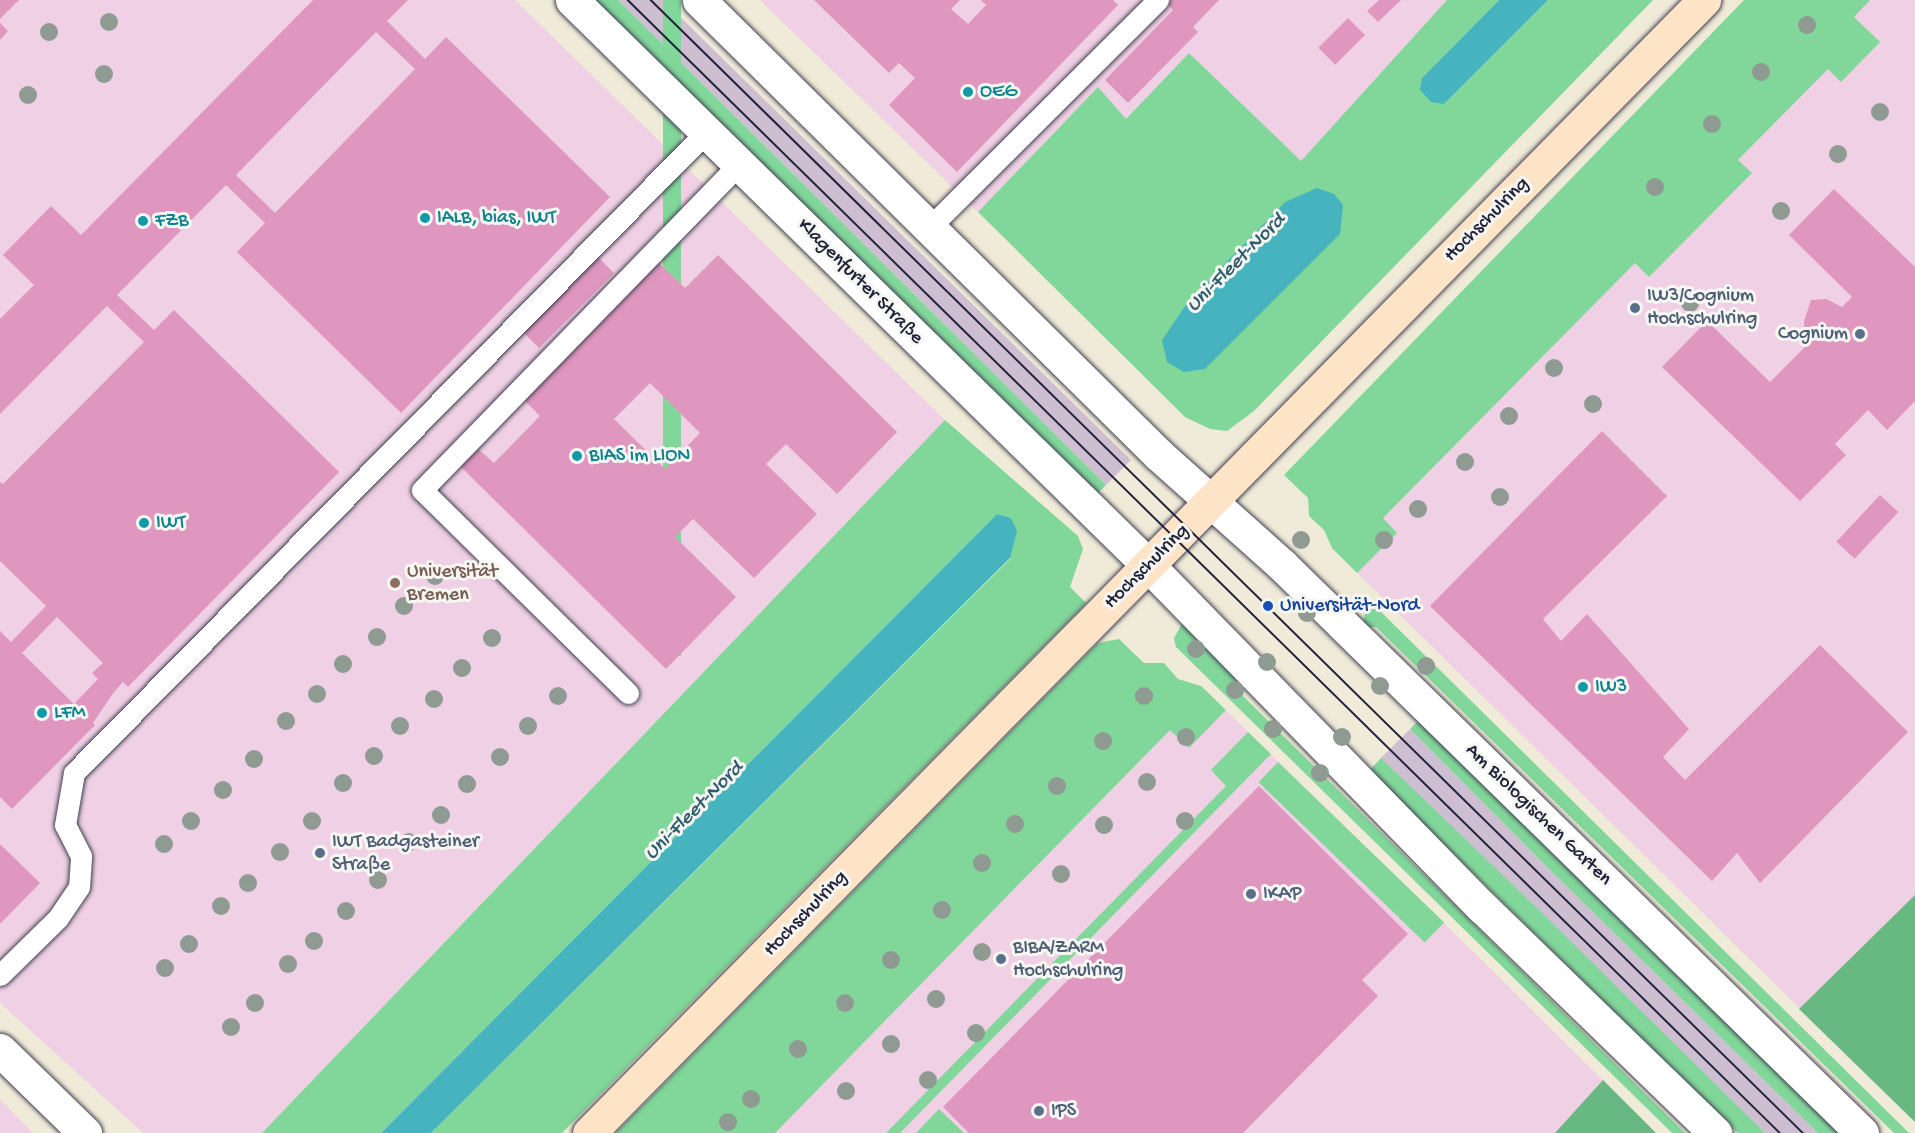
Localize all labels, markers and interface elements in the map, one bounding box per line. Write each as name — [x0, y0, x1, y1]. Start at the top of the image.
place label: OEG — [980, 80, 1017, 104]
marker: OEG — [961, 85, 975, 99]
street label: Hochschulring — [1440, 173, 1534, 267]
place label: IALB, bias, IWT — [437, 206, 556, 230]
place label: FZB — [155, 209, 188, 233]
water label: Uni-Fleet-Nord — [1182, 209, 1292, 319]
marker: IALB, bias, IWT — [418, 211, 432, 225]
marker: FZB — [136, 214, 150, 228]
street label: Klagenfurter Straße — [792, 214, 928, 350]
place label: IW3/Cognium Hochschulring — [1647, 284, 1757, 331]
marker: IW3/Cognium Hochschulring — [1628, 301, 1642, 315]
place label: Cognium — [1778, 322, 1848, 346]
marker: Cognium — [1853, 327, 1867, 341]
place label: BIAS im LION — [589, 444, 690, 468]
marker: BIAS im LION — [570, 449, 584, 463]
place label: IWT — [156, 511, 186, 535]
marker: IWT — [137, 516, 151, 530]
street label: Hochschulring — [1100, 520, 1194, 614]
place label: Universität Bremen — [407, 560, 498, 607]
marker: Universität Bremen — [388, 576, 402, 590]
place label: Universität-Nord — [1280, 594, 1419, 618]
marker: Universität-Nord — [1261, 599, 1275, 613]
place label: IW3 — [1595, 675, 1627, 699]
marker: IW3 — [1576, 680, 1590, 694]
place label: LFM — [54, 701, 85, 725]
marker: LFM — [35, 706, 49, 720]
street label: Am Biologischen Garten — [1460, 739, 1616, 891]
water label: Uni-Fleet-Nord — [640, 757, 750, 867]
place label: IWT Badgasteiner Straße — [332, 830, 479, 877]
marker: IWT Badgasteiner Straße — [313, 846, 327, 860]
street label: Hochschulring — [759, 866, 853, 962]
place label: IKAP — [1263, 882, 1302, 906]
marker: IKAP — [1244, 887, 1258, 901]
place label: BIBA/ZARM Hochschulring — [1013, 936, 1123, 983]
marker: BIBA/ZARM Hochschulring — [994, 952, 1008, 966]
place label: IPS — [1051, 1099, 1076, 1123]
marker: IPS — [1032, 1104, 1046, 1118]

